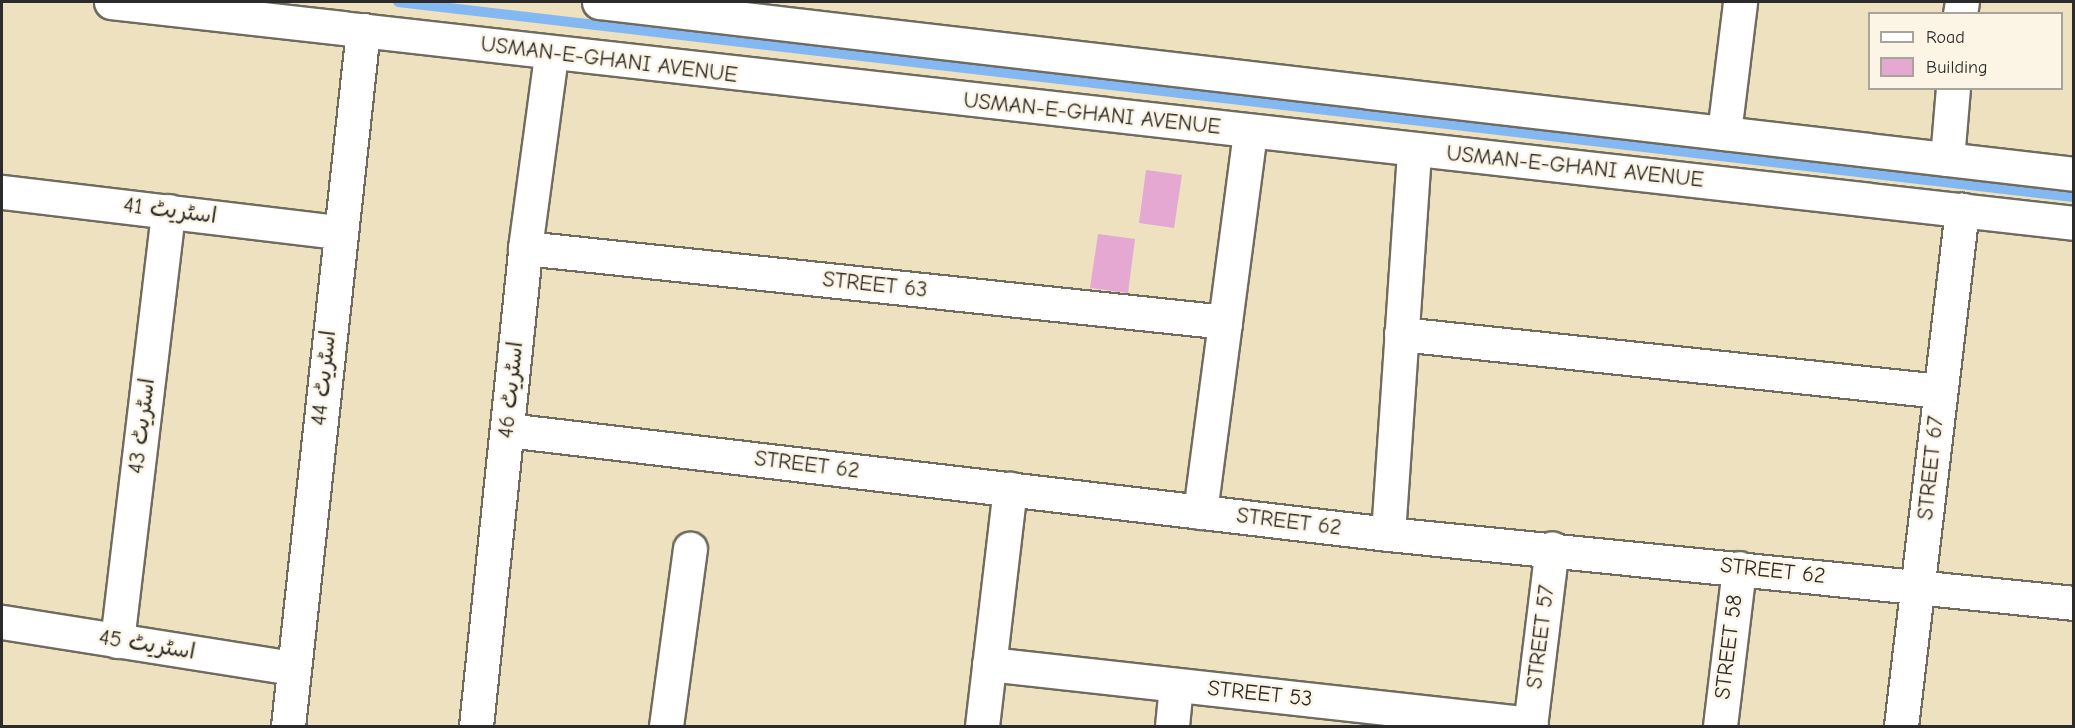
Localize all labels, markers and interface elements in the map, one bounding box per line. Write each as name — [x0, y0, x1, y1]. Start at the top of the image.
legend — [1868, 12, 2063, 90]
text: Road — [1926, 27, 1965, 48]
street label: USMAN-E-GHANI AVENUE — [479, 31, 739, 89]
text: Building — [1926, 57, 1988, 78]
street label: USMAN-E-GHANI AVENUE — [962, 87, 1222, 141]
street label: USMAN-E-GHANI AVENUE — [1445, 140, 1705, 194]
street label: اسٹریٹ 41 — [122, 192, 218, 230]
street label: STREET 63 — [821, 266, 929, 304]
street label: اسٹریٹ 44 — [306, 329, 342, 427]
street label: اسٹریٹ 46 — [493, 340, 529, 440]
street label: اسٹریٹ 43 — [123, 377, 161, 475]
street label: STREET 67 — [1912, 415, 1950, 521]
street label: STREET 62 — [753, 445, 861, 485]
street label: STREET 62 — [1235, 502, 1343, 542]
street label: STREET 62 — [1719, 552, 1827, 590]
street label: STREET 57 — [1522, 584, 1560, 690]
street label: STREET 58 — [1709, 593, 1749, 701]
street label: اسٹریٹ 45 — [97, 624, 197, 666]
street label: STREET 53 — [1206, 675, 1314, 713]

